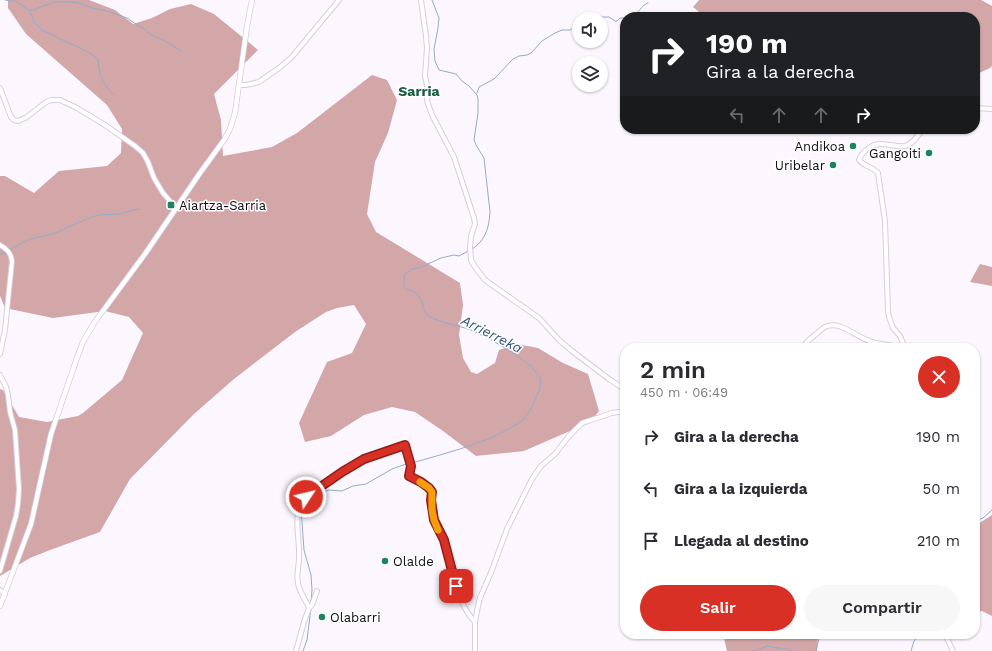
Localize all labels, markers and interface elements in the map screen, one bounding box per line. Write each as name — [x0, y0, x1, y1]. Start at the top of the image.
map controls — [572, 12, 608, 92]
button: sound — [572, 12, 608, 48]
text: 190 m — [706, 27, 788, 60]
icon: right — [640, 28, 692, 80]
button: layers — [572, 56, 608, 92]
text: Gira a la derecha — [706, 61, 855, 82]
district label: Sarria — [398, 83, 441, 99]
icon: left — [726, 104, 748, 126]
icon: ahead — [768, 104, 790, 126]
icon: ahead — [810, 104, 832, 126]
icon: right — [852, 104, 874, 126]
place label: Andikoa — [794, 139, 846, 154]
marker: Andikoa — [848, 141, 858, 151]
place label: Gangoiti — [869, 146, 921, 161]
marker: Gangoiti — [924, 148, 934, 158]
place label: Uribelar — [775, 158, 825, 173]
marker: Uribelar — [828, 160, 838, 170]
place label: Aiartza-Sarria — [179, 198, 267, 213]
marker: Aiartza-Sarria — [166, 200, 176, 210]
water label: Arrierreka — [458, 311, 525, 356]
text: 2 min — [640, 356, 706, 384]
button: close — [918, 356, 960, 398]
text: 450 m · 06:49 — [640, 385, 728, 400]
icon: right — [640, 426, 662, 448]
text: Gira a la derecha — [674, 428, 799, 446]
text: 190 m — [916, 428, 960, 446]
position arrow — [285, 476, 327, 518]
icon: left — [640, 478, 662, 500]
text: Gira a la izquierda — [674, 480, 807, 498]
text: 50 m — [923, 480, 960, 498]
icon: arrive — [640, 530, 662, 552]
text: Llegada al destino — [674, 532, 809, 550]
text: 210 m — [917, 532, 960, 550]
place label: Olalde — [393, 554, 434, 569]
marker: Olalde — [380, 556, 390, 566]
pin — [439, 569, 473, 603]
icon: arrive — [445, 575, 467, 597]
button: Salir — [640, 585, 796, 631]
button: Compartir — [804, 585, 960, 631]
place label: Olabarri — [330, 610, 381, 625]
marker: Olabarri — [317, 612, 327, 622]

